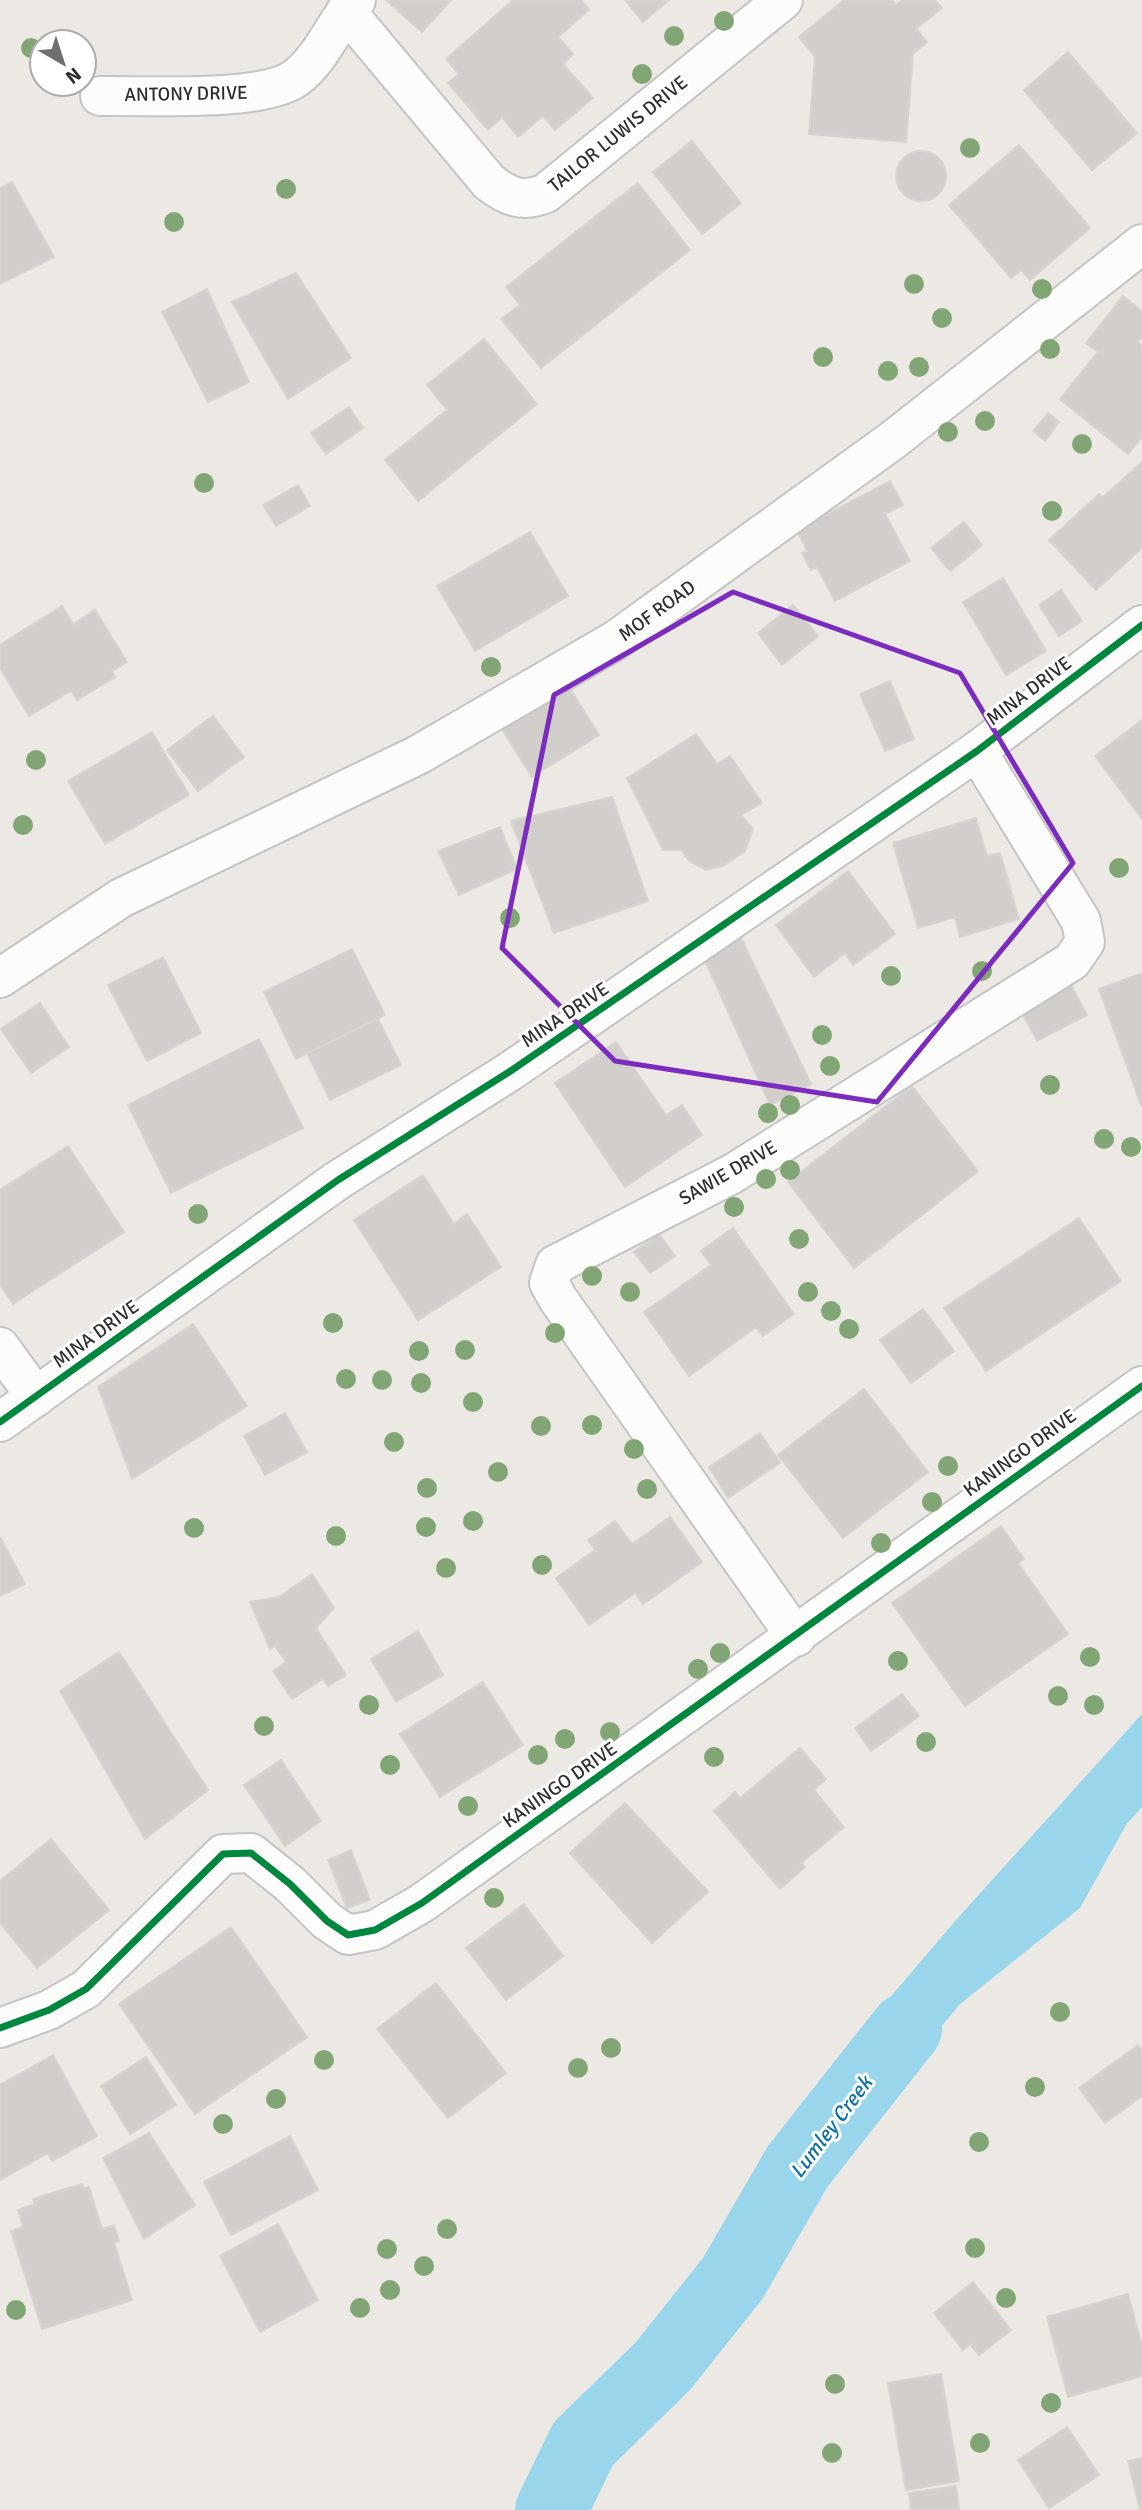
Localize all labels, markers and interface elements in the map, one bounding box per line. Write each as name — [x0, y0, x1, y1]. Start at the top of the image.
north arrow — [28, 28, 98, 98]
text: N — [60, 62, 86, 89]
street label: TAILOR LUWIS DRIVE — [543, 70, 693, 198]
street label: ANTONY DRIVE — [124, 81, 248, 107]
street label: MOF ROAD — [614, 575, 700, 647]
street label: MINA DRIVE — [982, 651, 1076, 731]
street label: MINA DRIVE — [517, 977, 613, 1053]
street label: SAWIE DRIVE — [675, 1135, 781, 1211]
street label: MINA DRIVE — [48, 1295, 144, 1373]
street label: KANINGO DRIVE — [959, 1404, 1081, 1502]
street label: KANINGO DRIVE — [498, 1737, 622, 1833]
water label: Lumley Creek — [784, 2069, 879, 2183]

